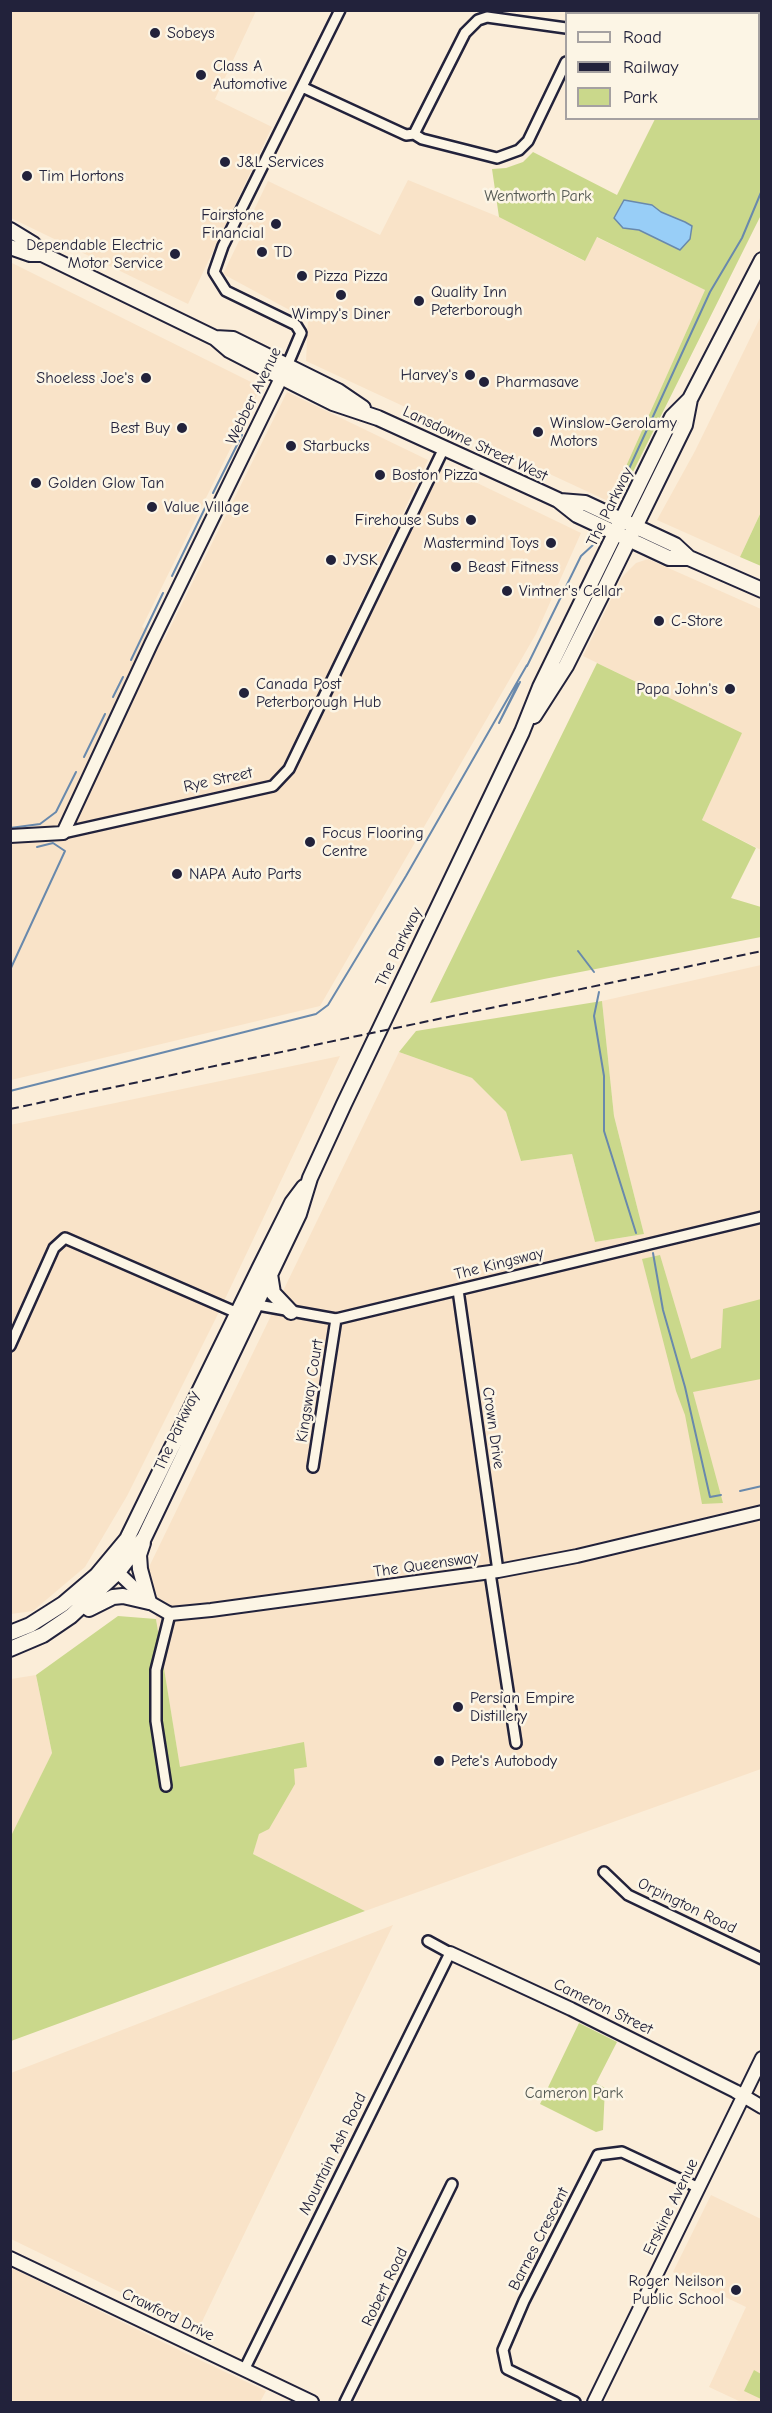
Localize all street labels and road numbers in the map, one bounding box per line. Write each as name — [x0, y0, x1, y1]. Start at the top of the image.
street label: Webber Avenue — [222, 344, 286, 448]
street label: Lansdowne Street West — [400, 402, 550, 486]
street label: The Parkway — [583, 464, 637, 550]
street label: Rye Street — [182, 763, 254, 797]
street label: The Parkway — [372, 904, 426, 990]
street label: The Kingsway — [452, 1244, 546, 1284]
street label: Kingsway Court — [292, 1338, 328, 1444]
street label: Crown Drive — [478, 1386, 508, 1470]
street label: The Parkway — [150, 1388, 204, 1474]
street label: The Queensway — [372, 1548, 480, 1582]
street label: Orpington Road — [635, 1874, 739, 1938]
street label: Cameron Street — [550, 1975, 656, 2039]
street label: Mountain Ash Road — [295, 2090, 371, 2218]
street label: Erskine Avenue — [639, 2156, 703, 2258]
street label: Barnes Crescent — [505, 2184, 573, 2294]
street label: Robert Road — [358, 2245, 412, 2329]
street label: Crawford Drive — [119, 2284, 217, 2346]

